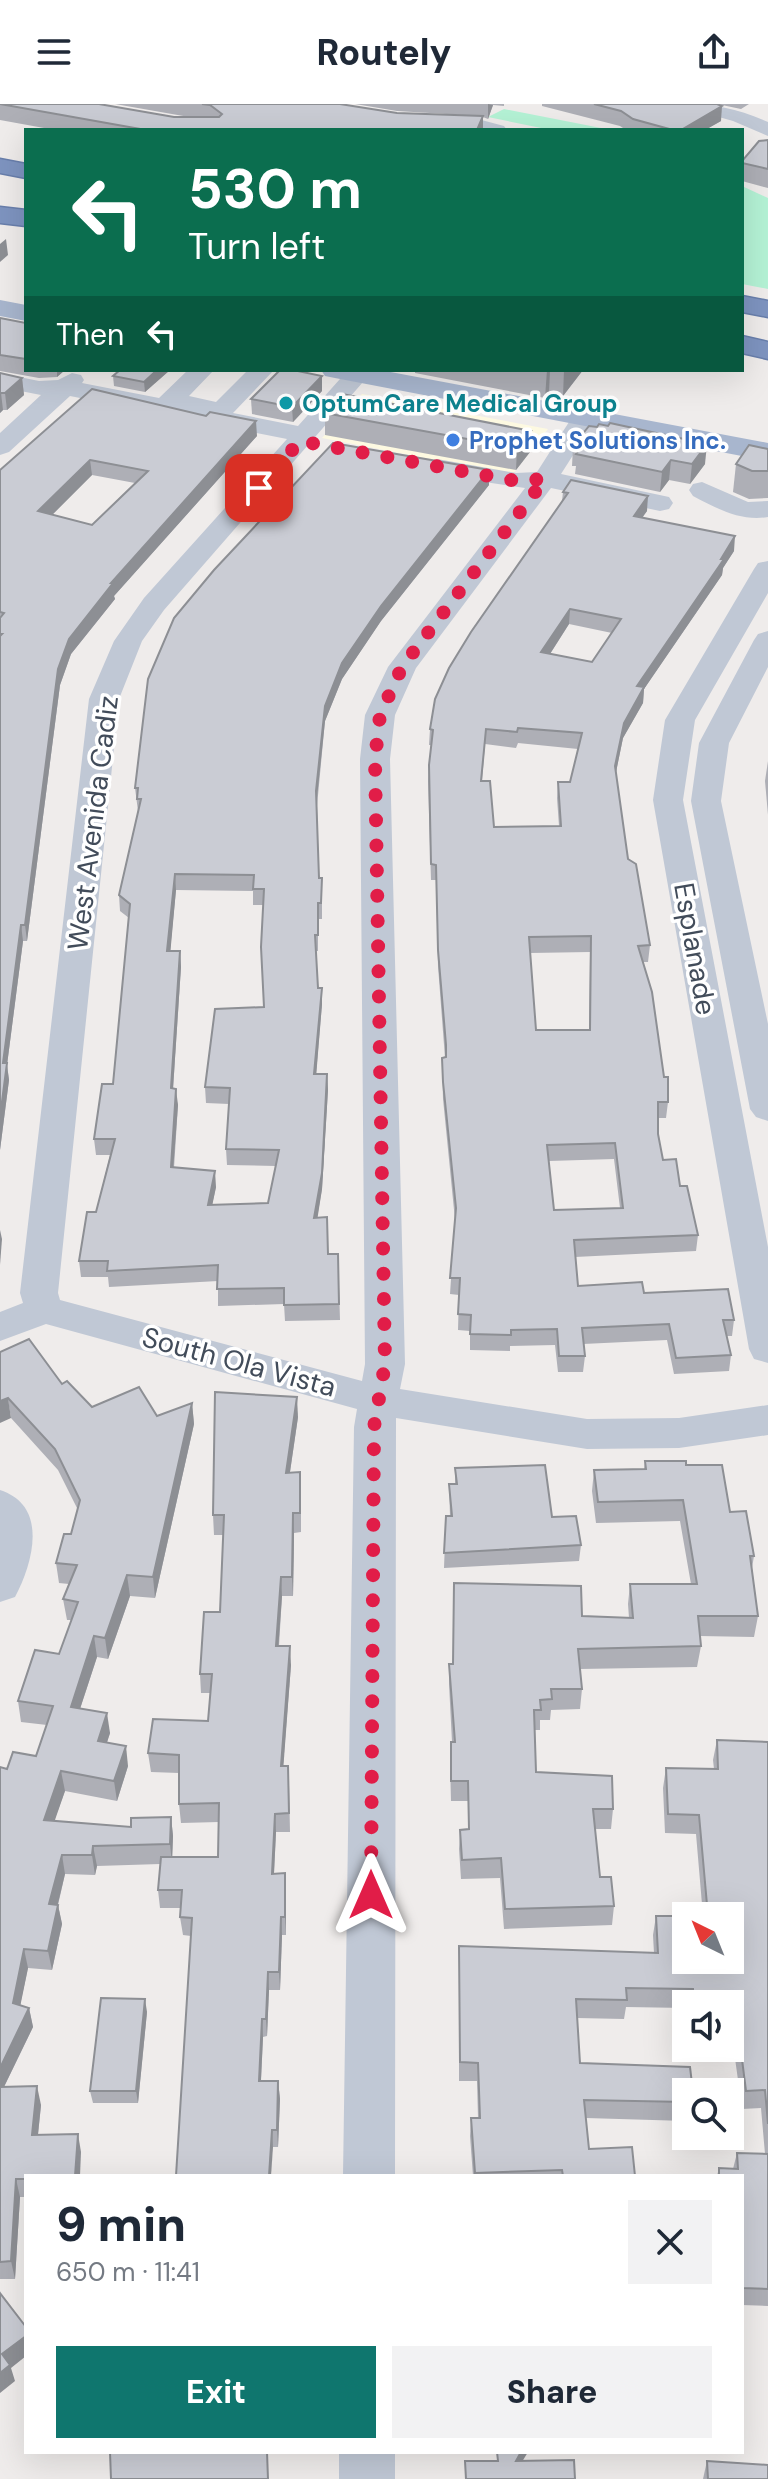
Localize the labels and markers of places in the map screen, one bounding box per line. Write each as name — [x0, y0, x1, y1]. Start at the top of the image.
place label: OptumCare Medical Group — [302, 388, 617, 419]
marker: OptumCare Medical Group — [277, 394, 295, 412]
place label: Prophet Solutions Inc. — [469, 425, 726, 456]
marker: Prophet Solutions Inc. — [444, 431, 462, 449]
pin — [225, 454, 293, 522]

